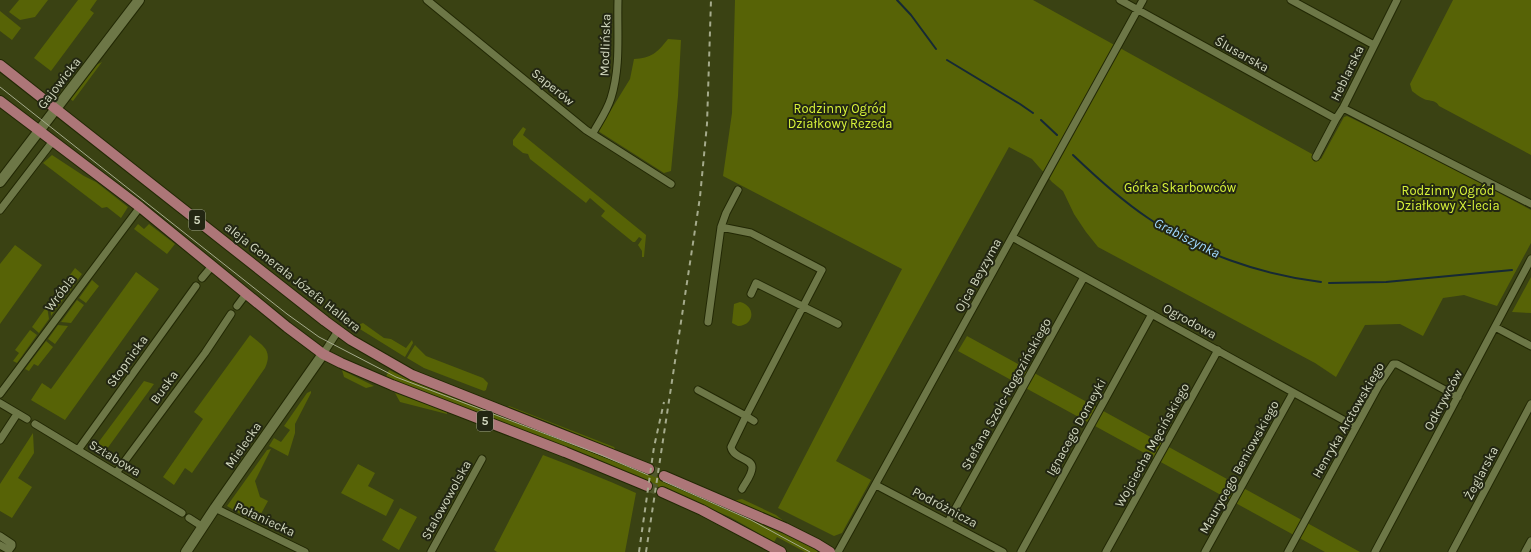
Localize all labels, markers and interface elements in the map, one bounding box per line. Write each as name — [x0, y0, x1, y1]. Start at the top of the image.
street label: Modlińska — [596, 14, 614, 76]
street label: Ślusarska — [1212, 32, 1272, 75]
street label: Heblarska — [1327, 43, 1367, 103]
street label: Gajowicka — [34, 54, 84, 112]
street label: Saperów — [529, 65, 578, 109]
park label: Rodzinny Ogród Działkowy Rezeda — [788, 101, 892, 131]
park label: Górka Skarbowców — [1124, 180, 1237, 195]
park label: Rodzinny Ogród Działkowy X-lecia — [1396, 183, 1500, 213]
road number: 5 — [189, 210, 205, 230]
water label: Grabiszynka — [1151, 214, 1223, 262]
street label: aleja Generała Józefa Hallera — [222, 219, 364, 335]
street label: Ojca Beyzyma — [952, 236, 1004, 314]
street label: Wróbla — [42, 272, 78, 314]
street label: Ogrodowa — [1161, 300, 1219, 342]
street label: Stefana Szolc-Rogozińskiego — [958, 315, 1054, 473]
street label: Stopnicka — [103, 332, 151, 390]
street label: Henryka Arctowskiego — [1309, 360, 1387, 480]
street label: Odkrywców — [1421, 366, 1466, 433]
street label: Buska — [147, 368, 181, 406]
street label: Ignacego Domeyki — [1043, 376, 1109, 478]
street label: Wojciecha Męcińskiego — [1112, 380, 1192, 510]
street label: Maurycego Beniowskiego — [1196, 398, 1282, 536]
road number: 5 — [477, 411, 493, 431]
street label: Mielecka — [222, 419, 264, 471]
street label: Sztabowa — [87, 437, 143, 479]
street label: Żeglarska — [1461, 444, 1501, 502]
street label: Stalowowolska — [418, 458, 474, 542]
street label: Podróżnicza — [910, 484, 980, 530]
street label: Połaniecka — [233, 499, 297, 539]

